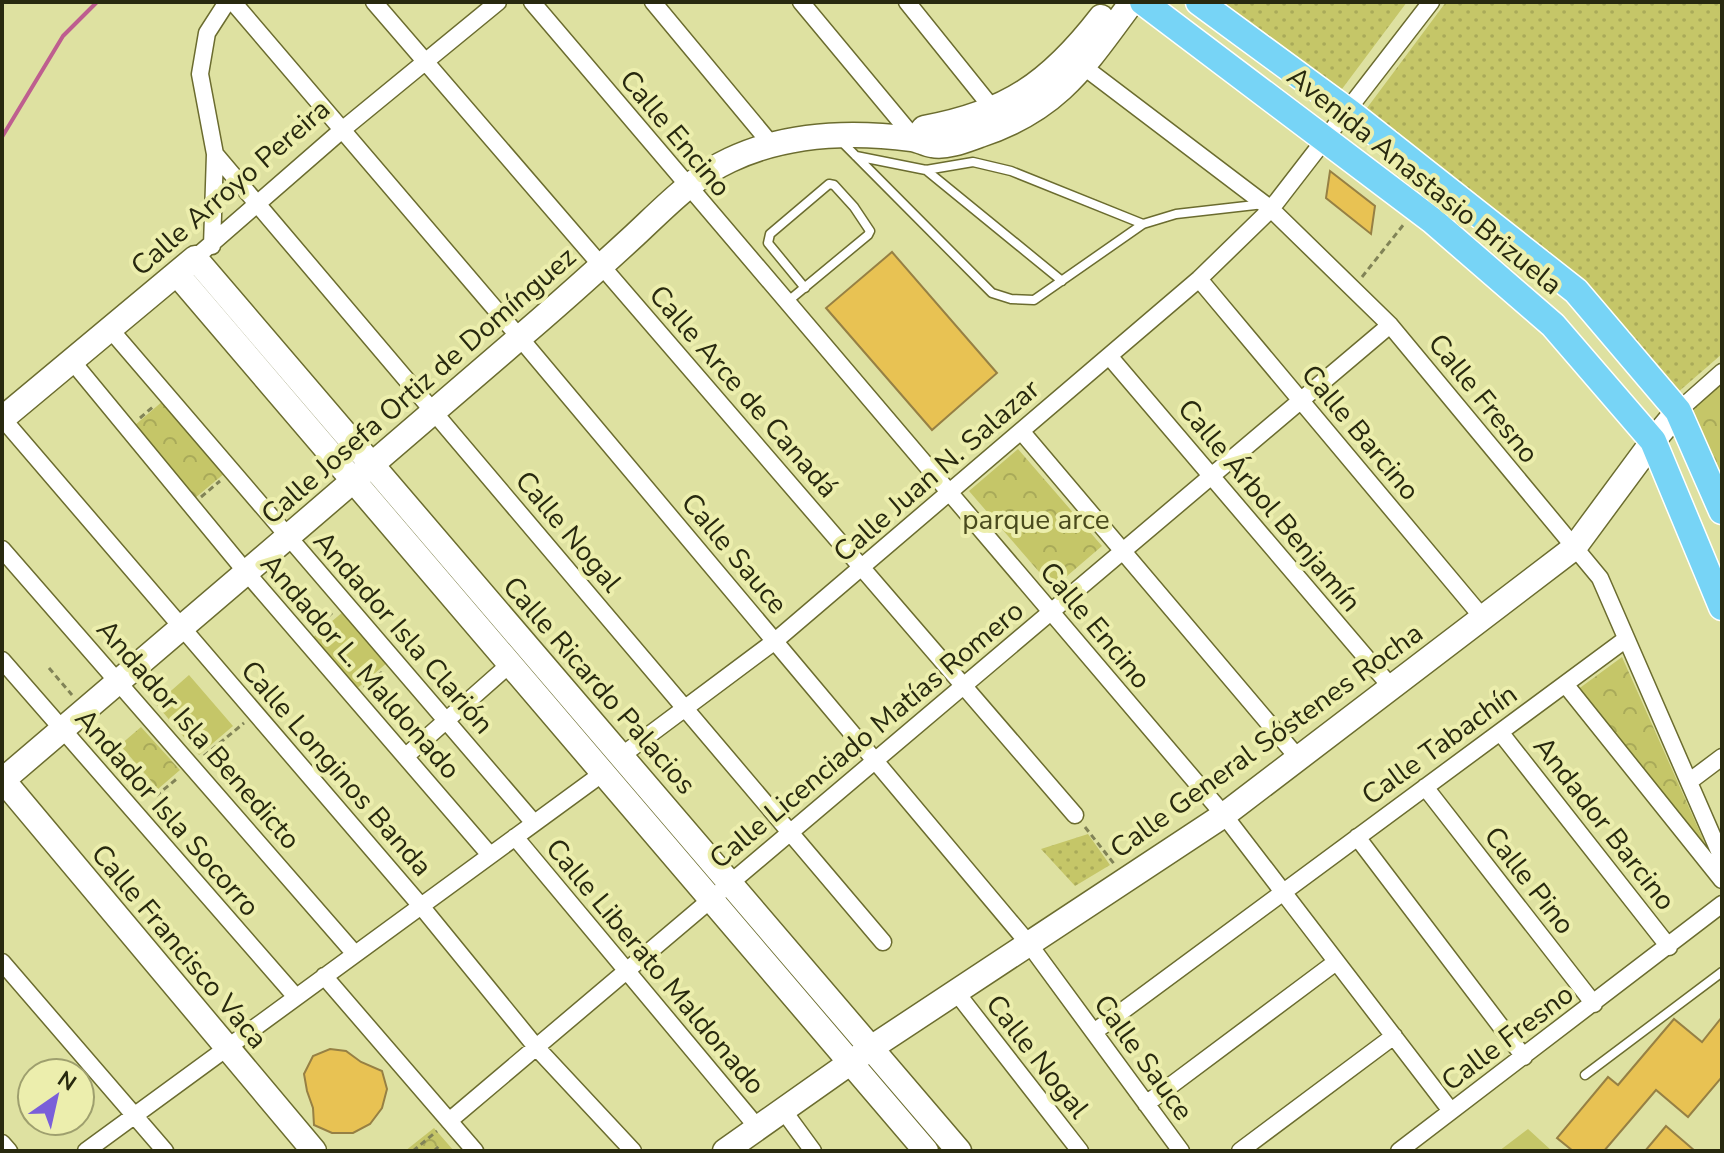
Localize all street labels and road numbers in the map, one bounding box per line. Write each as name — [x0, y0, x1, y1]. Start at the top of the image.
street label: Avenida Anastasio Brizuela — [1279, 58, 1570, 304]
street label: Calle Encino — [611, 62, 740, 205]
street label: Calle Arroyo Pereira — [123, 91, 338, 285]
street label: Calle Josefa Ortiz de Domínguez — [253, 238, 584, 533]
street label: Calle Arce de Canadá — [640, 277, 846, 506]
street label: Calle Fresno — [1419, 326, 1547, 471]
street label: Calle Barcino — [1292, 357, 1428, 509]
street label: Calle Juan N. Salazar — [825, 371, 1048, 571]
street label: Calle Árbol Benjamín — [1169, 391, 1370, 620]
street label: Calle Nogal — [506, 463, 631, 601]
street label: Calle Sauce — [672, 485, 796, 622]
street label: Andador Isla Clarión — [304, 523, 502, 742]
street label: Andador L. Maldonado — [252, 546, 469, 787]
street label: Calle Encino — [1031, 554, 1160, 697]
street label: Calle Ricardo Palacios — [494, 569, 704, 803]
street label: Calle Licenciado Matías Romero — [702, 592, 1032, 878]
street label: Andador Isla Benedicto — [88, 612, 309, 858]
street label: Calle General Sóstenes Rocha — [1103, 614, 1431, 867]
street label: Calle Longinos Banda — [232, 653, 441, 885]
street label: Calle Tabachín — [1354, 675, 1525, 814]
street label: Andador Isla Socorro — [66, 701, 268, 925]
street label: Andador Barcino — [1524, 729, 1684, 919]
street label: Calle Pino — [1475, 819, 1583, 943]
street label: Calle Liberato Maldonado — [537, 831, 774, 1103]
street label: Calle Francisco Vaca — [82, 836, 276, 1057]
street label: Calle Fresno — [1434, 976, 1582, 1100]
street label: Calle Nogal — [977, 987, 1098, 1127]
street label: Calle Sauce — [1085, 987, 1202, 1128]

